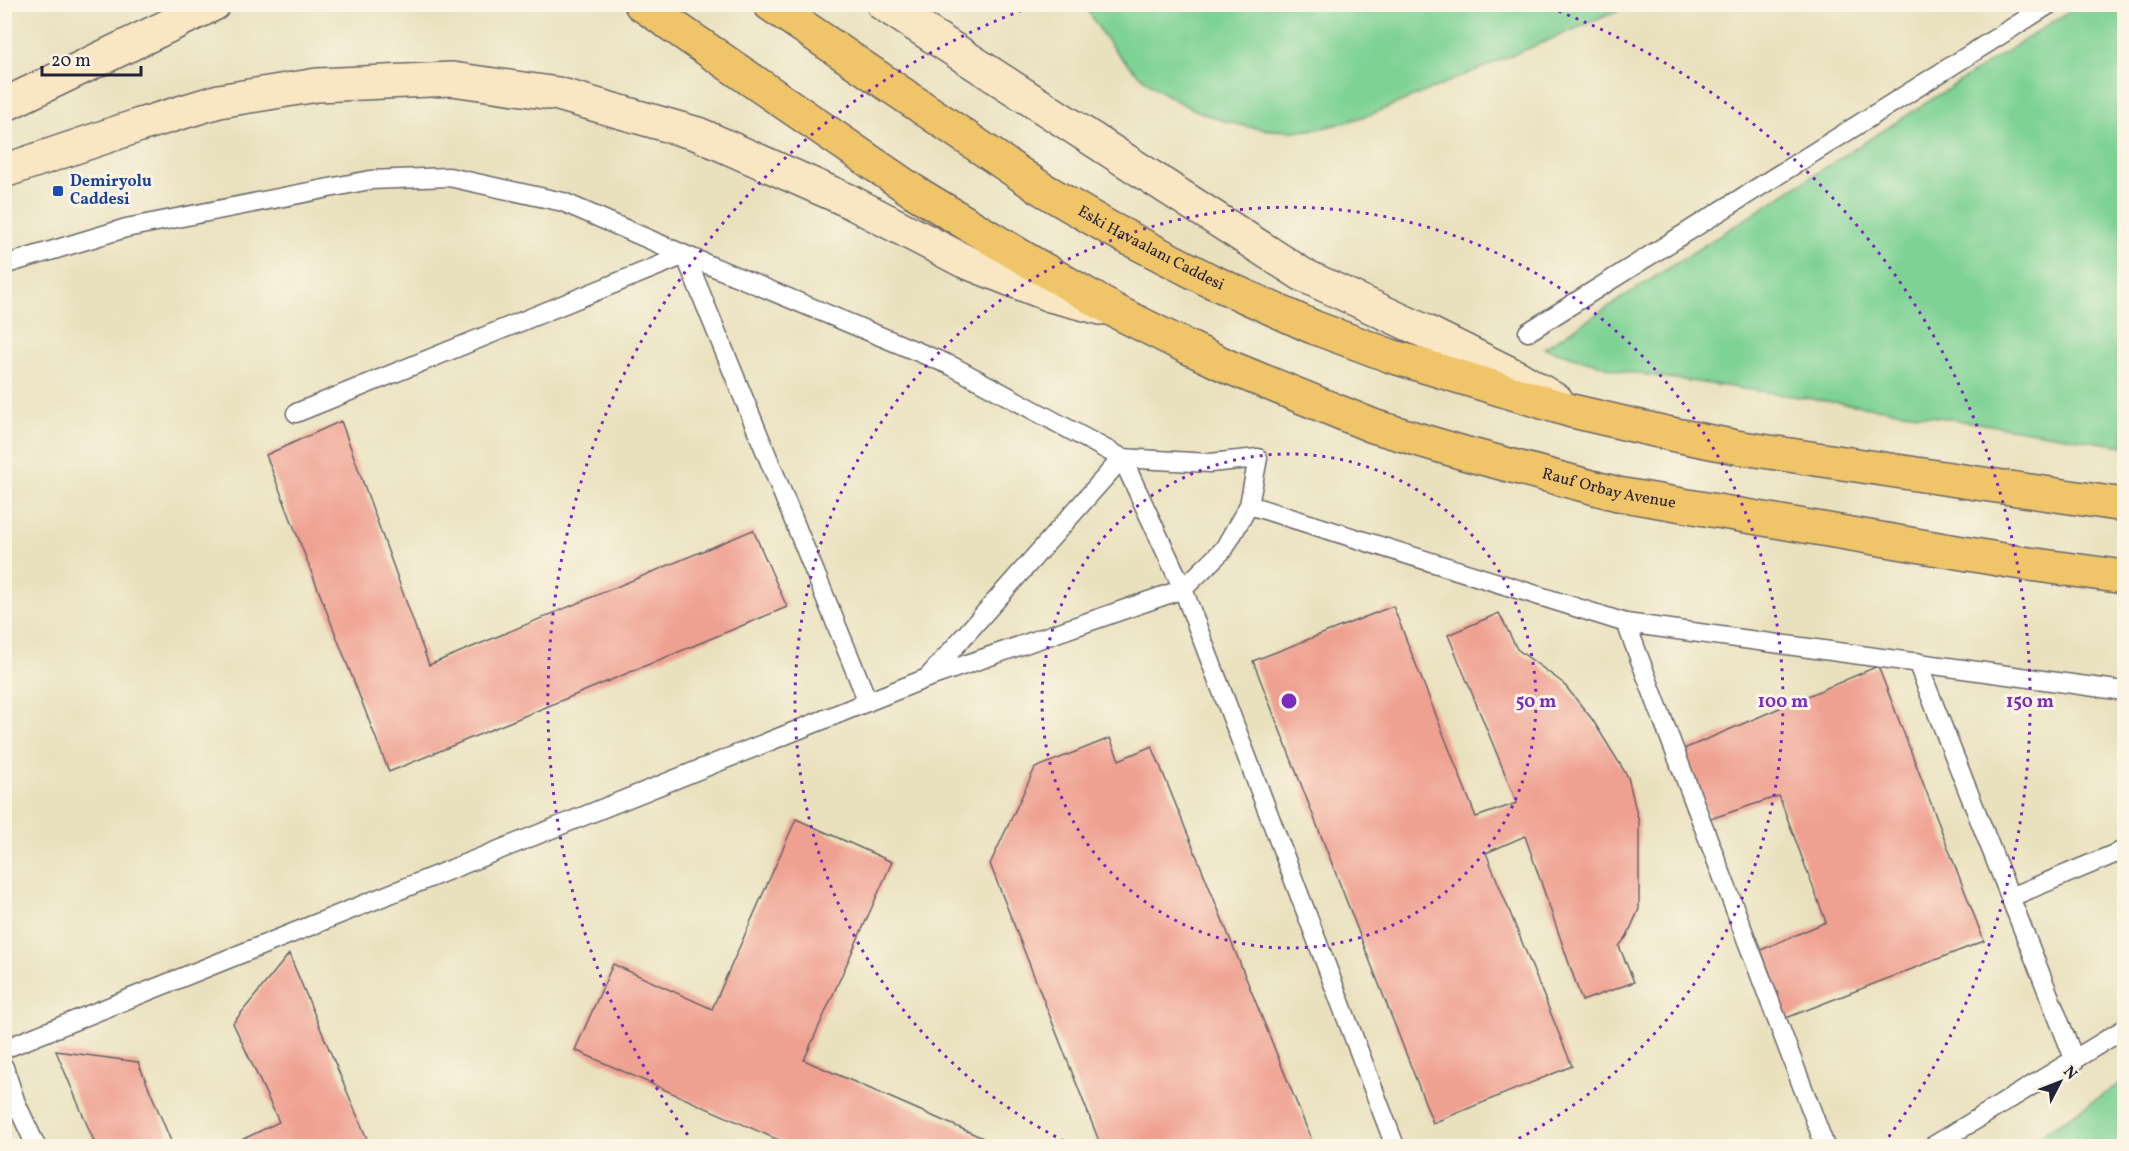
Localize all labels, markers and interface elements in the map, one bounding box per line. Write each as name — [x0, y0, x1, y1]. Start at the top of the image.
scale bar — [42, 39, 141, 77]
text: 20 m — [51, 49, 91, 74]
place label: Demiryolu Caddesi — [70, 171, 152, 211]
marker: Demiryolu Caddesi — [51, 184, 65, 198]
street label: Eski Havaalanı Caddesi — [1073, 201, 1228, 296]
street label: Rauf Orbay Avenue — [1539, 463, 1677, 515]
text: 50 m — [1516, 690, 1556, 715]
text: 100 m — [1758, 690, 1808, 715]
text: 150 m — [2006, 690, 2054, 715]
centre of rings — [1279, 691, 1299, 711]
north arrow — [2030, 1052, 2090, 1112]
text: N — [2058, 1062, 2082, 1085]

